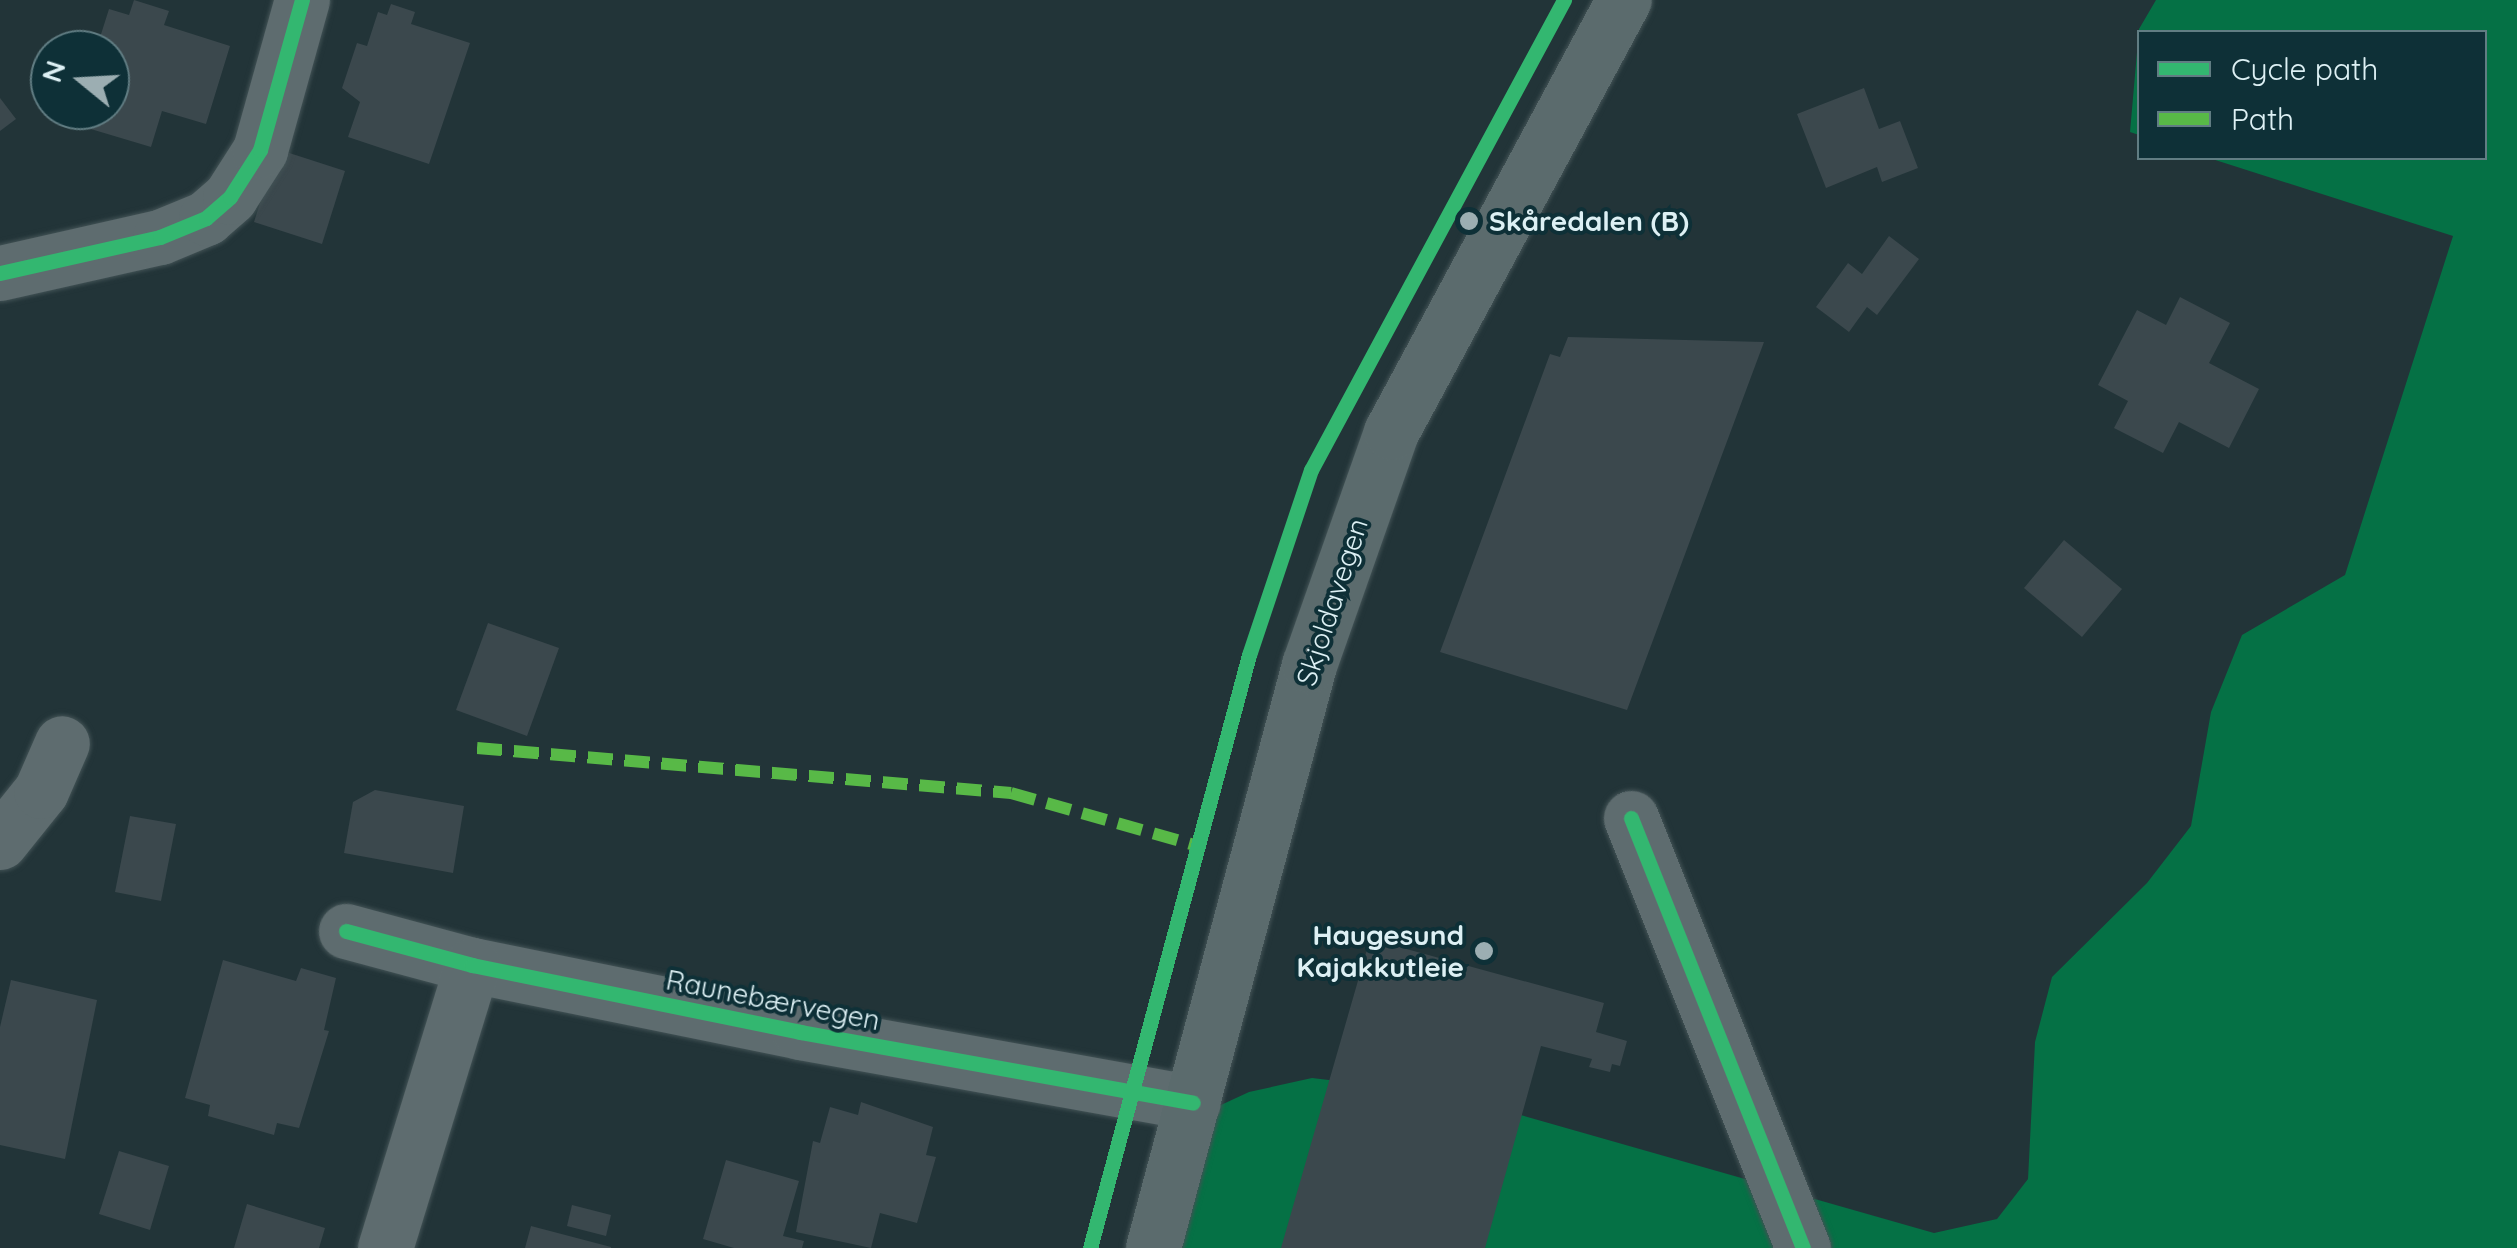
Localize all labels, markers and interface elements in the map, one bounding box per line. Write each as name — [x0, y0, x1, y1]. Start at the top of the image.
north arrow — [30, 30, 130, 130]
legend — [2137, 30, 2487, 160]
text: Cycle path — [2231, 50, 2378, 88]
text: N — [33, 56, 73, 86]
text: Path — [2231, 100, 2294, 138]
place label: Skåredalen (B) — [1489, 204, 1689, 238]
marker: Skåredalen (B) — [1458, 210, 1480, 232]
street label: Skjoldavegen — [1289, 514, 1375, 690]
place label: Haugesund Kajakkutleie — [1296, 918, 1464, 984]
marker: Haugesund Kajakkutleie — [1473, 940, 1495, 962]
street label: Raunebærvegen — [663, 963, 883, 1037]

